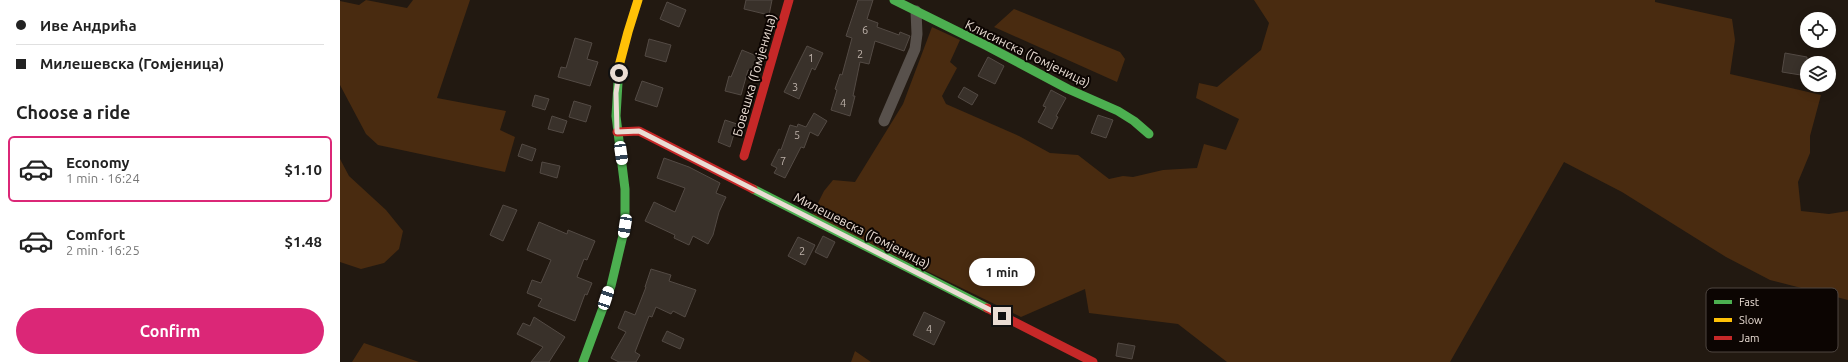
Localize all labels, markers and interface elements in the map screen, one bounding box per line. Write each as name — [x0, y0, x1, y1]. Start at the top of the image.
street label: Бовешка (Гомјеница) — [730, 12, 779, 138]
map controls — [1800, 12, 1836, 92]
button: locate — [1800, 12, 1836, 48]
text: Иве Андрића — [40, 17, 137, 34]
street label: Клисинска (Гомјеница) — [963, 17, 1093, 90]
house number: 6 — [862, 24, 868, 36]
house number: 2 — [857, 48, 863, 60]
house number: 1 — [808, 52, 814, 64]
text: Милешевска (Гомјеница) — [40, 55, 224, 72]
button: layers — [1800, 56, 1836, 92]
route start — [610, 64, 628, 82]
house number: 3 — [792, 81, 798, 93]
house number: 4 — [840, 97, 846, 109]
text: Choose a ride — [16, 102, 130, 122]
house number: 5 — [794, 129, 800, 141]
car — [613, 140, 629, 166]
icon: car — [18, 151, 54, 187]
text: Economy — [66, 154, 130, 171]
house number: 7 — [780, 155, 786, 167]
text: $1.10 — [284, 161, 322, 178]
text: 1 min · 16:24 — [66, 171, 140, 185]
street label: Милешевска (Гомјеница) — [791, 189, 933, 271]
car — [617, 213, 633, 239]
icon: car — [18, 223, 54, 259]
text: Comfort — [66, 226, 125, 243]
text: $1.48 — [284, 233, 322, 250]
text: 2 min · 16:25 — [66, 243, 140, 257]
house number: 2 — [799, 245, 805, 257]
callout: 1 min — [969, 258, 1035, 286]
text: 1 min — [986, 265, 1018, 279]
car — [597, 285, 615, 311]
legend — [1706, 288, 1838, 352]
text: Fast — [1739, 296, 1760, 308]
route end — [993, 307, 1011, 325]
button: Confirm — [16, 308, 324, 354]
text: Slow — [1739, 314, 1763, 326]
house number: 4 — [926, 323, 932, 335]
text: Jam — [1739, 332, 1760, 344]

